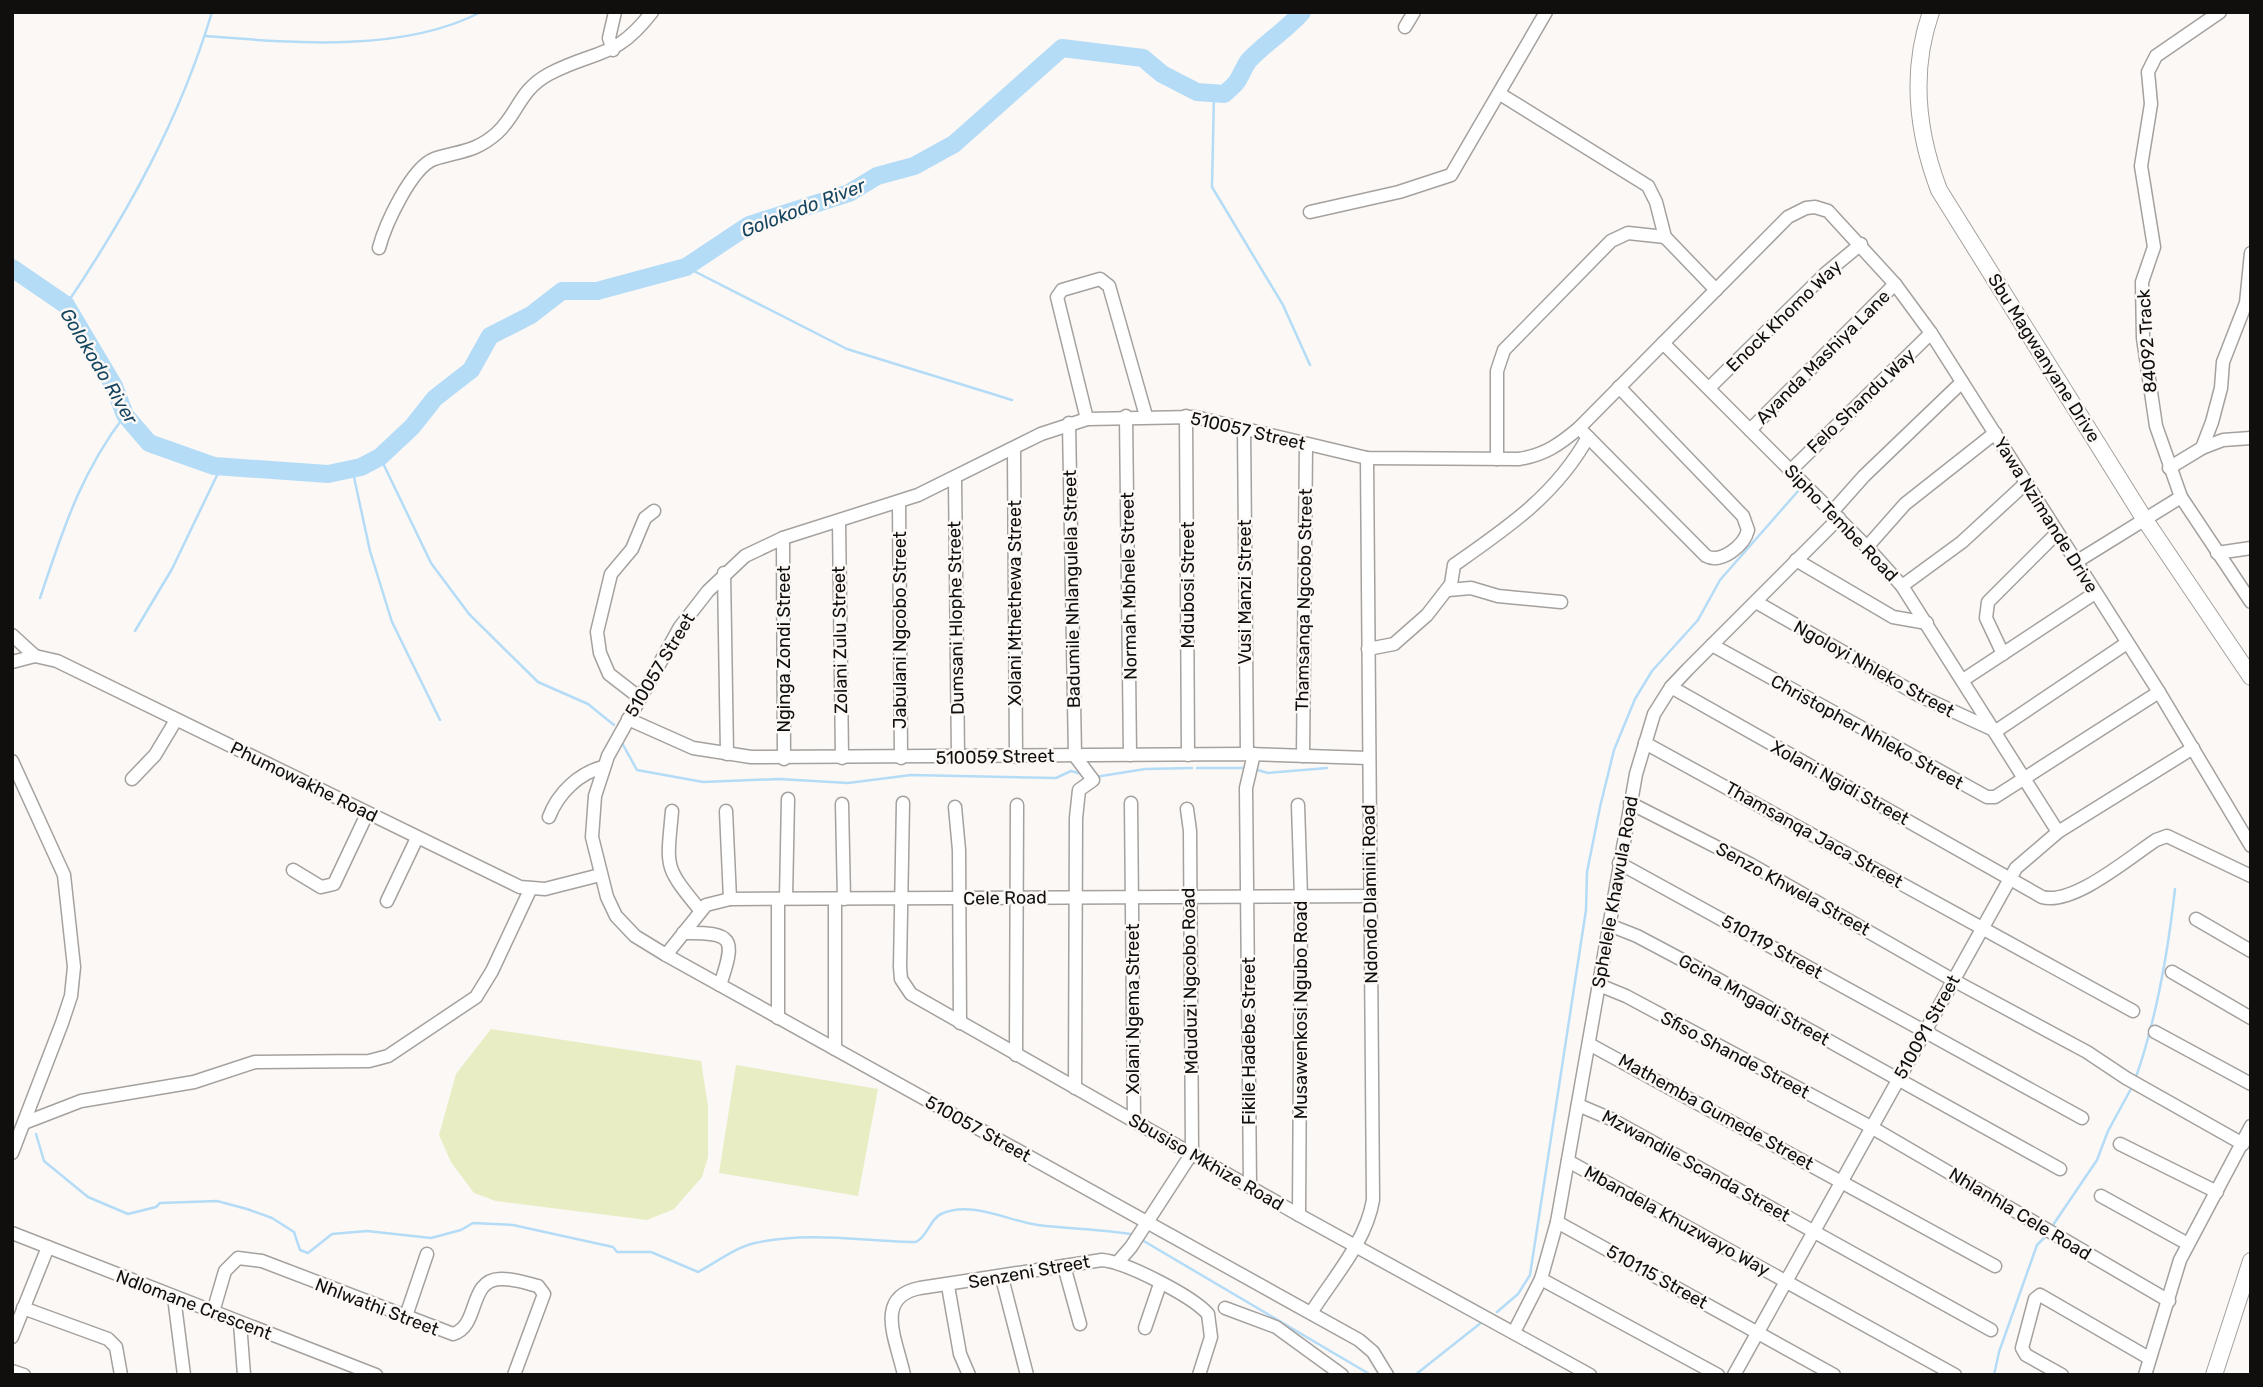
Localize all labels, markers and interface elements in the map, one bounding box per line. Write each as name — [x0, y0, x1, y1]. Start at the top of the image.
water label: Golokodo River — [737, 173, 869, 242]
street label: Enock Khomo Way — [1722, 255, 1846, 377]
street label: Sbu Magwanyane Drive — [1983, 269, 2105, 447]
street label: Ayanda Mashiya Lane — [1751, 285, 1895, 429]
street label: 84092 Track — [2132, 288, 2162, 394]
water label: Golokodo River — [55, 304, 143, 429]
street label: Felo Shandu Way — [1802, 344, 1920, 458]
street label: 510057 Street — [1188, 407, 1308, 455]
street label: Yawa Nzimande Drive — [1989, 433, 2103, 597]
street label: Sipho Tembe Road — [1780, 460, 1902, 586]
street label: Badumile Nhlangulela Street — [1059, 470, 1085, 708]
street label: Thamsanqa Ngcobo Street — [1291, 488, 1317, 712]
street label: Normah Mbhele Street — [1116, 492, 1142, 680]
street label: Xolani Mthethewa Street — [1004, 500, 1026, 706]
street label: Vusi Manzi Street — [1234, 519, 1256, 665]
street label: Dumsani Hlophe Street — [943, 521, 969, 715]
street label: Mdubosi Street — [1177, 522, 1199, 648]
street label: Jabulani Ngcobo Street — [889, 531, 911, 729]
street label: Nginga Zondi Street — [773, 566, 795, 732]
street label: Zolani Zulu Street — [828, 566, 852, 714]
street label: 510057 Street — [620, 609, 700, 721]
street label: Ngoloyi Nhleko Street — [1790, 616, 1958, 722]
street label: Christopher Nhleko Street — [1767, 670, 1967, 794]
street label: Xolani Ngidi Street — [1767, 736, 1913, 830]
street label: Phumowakhe Road — [227, 737, 381, 827]
street label: 510059 Street — [935, 745, 1055, 769]
street label: Thamsanqa Jaca Street — [1721, 777, 1907, 893]
street label: Sphelele Khawula Road — [1587, 794, 1643, 990]
street label: Ndondo Dlamini Road — [1357, 804, 1383, 984]
street label: Senzo Khwela Street — [1712, 838, 1874, 940]
street label: Cele Road — [963, 886, 1047, 910]
street label: Mduduzi Ngcobo Road — [1177, 887, 1203, 1075]
street label: Musawenkosi Ngubo Road — [1290, 901, 1312, 1119]
street label: 510119 Street — [1718, 910, 1826, 984]
street label: Xolani Ngema Street — [1122, 923, 1144, 1095]
street label: Gcina Mngadi Street — [1675, 949, 1833, 1051]
street label: Fikile Hadebe Street — [1238, 957, 1260, 1125]
street label: 510091 Street — [1889, 971, 1965, 1083]
street label: Sfiso Shande Street — [1657, 1006, 1813, 1104]
street label: Mathemba Gumede Street — [1615, 1049, 1817, 1175]
street label: 510057 Street — [921, 1091, 1035, 1167]
street label: Mzwandile Scanda Street — [1598, 1105, 1794, 1227]
street label: Sbusiso Mkhize Road — [1125, 1109, 1287, 1215]
street label: Mbandela Khuzwayo Way — [1580, 1161, 1774, 1281]
street label: Nhlanhla Cele Road — [1945, 1163, 2095, 1265]
street label: 510115 Street — [1603, 1240, 1711, 1314]
street label: Senzeni Street — [967, 1250, 1091, 1294]
street label: Ndlomane Crescent — [113, 1265, 275, 1345]
street label: Nhlwathi Street — [312, 1273, 442, 1341]

